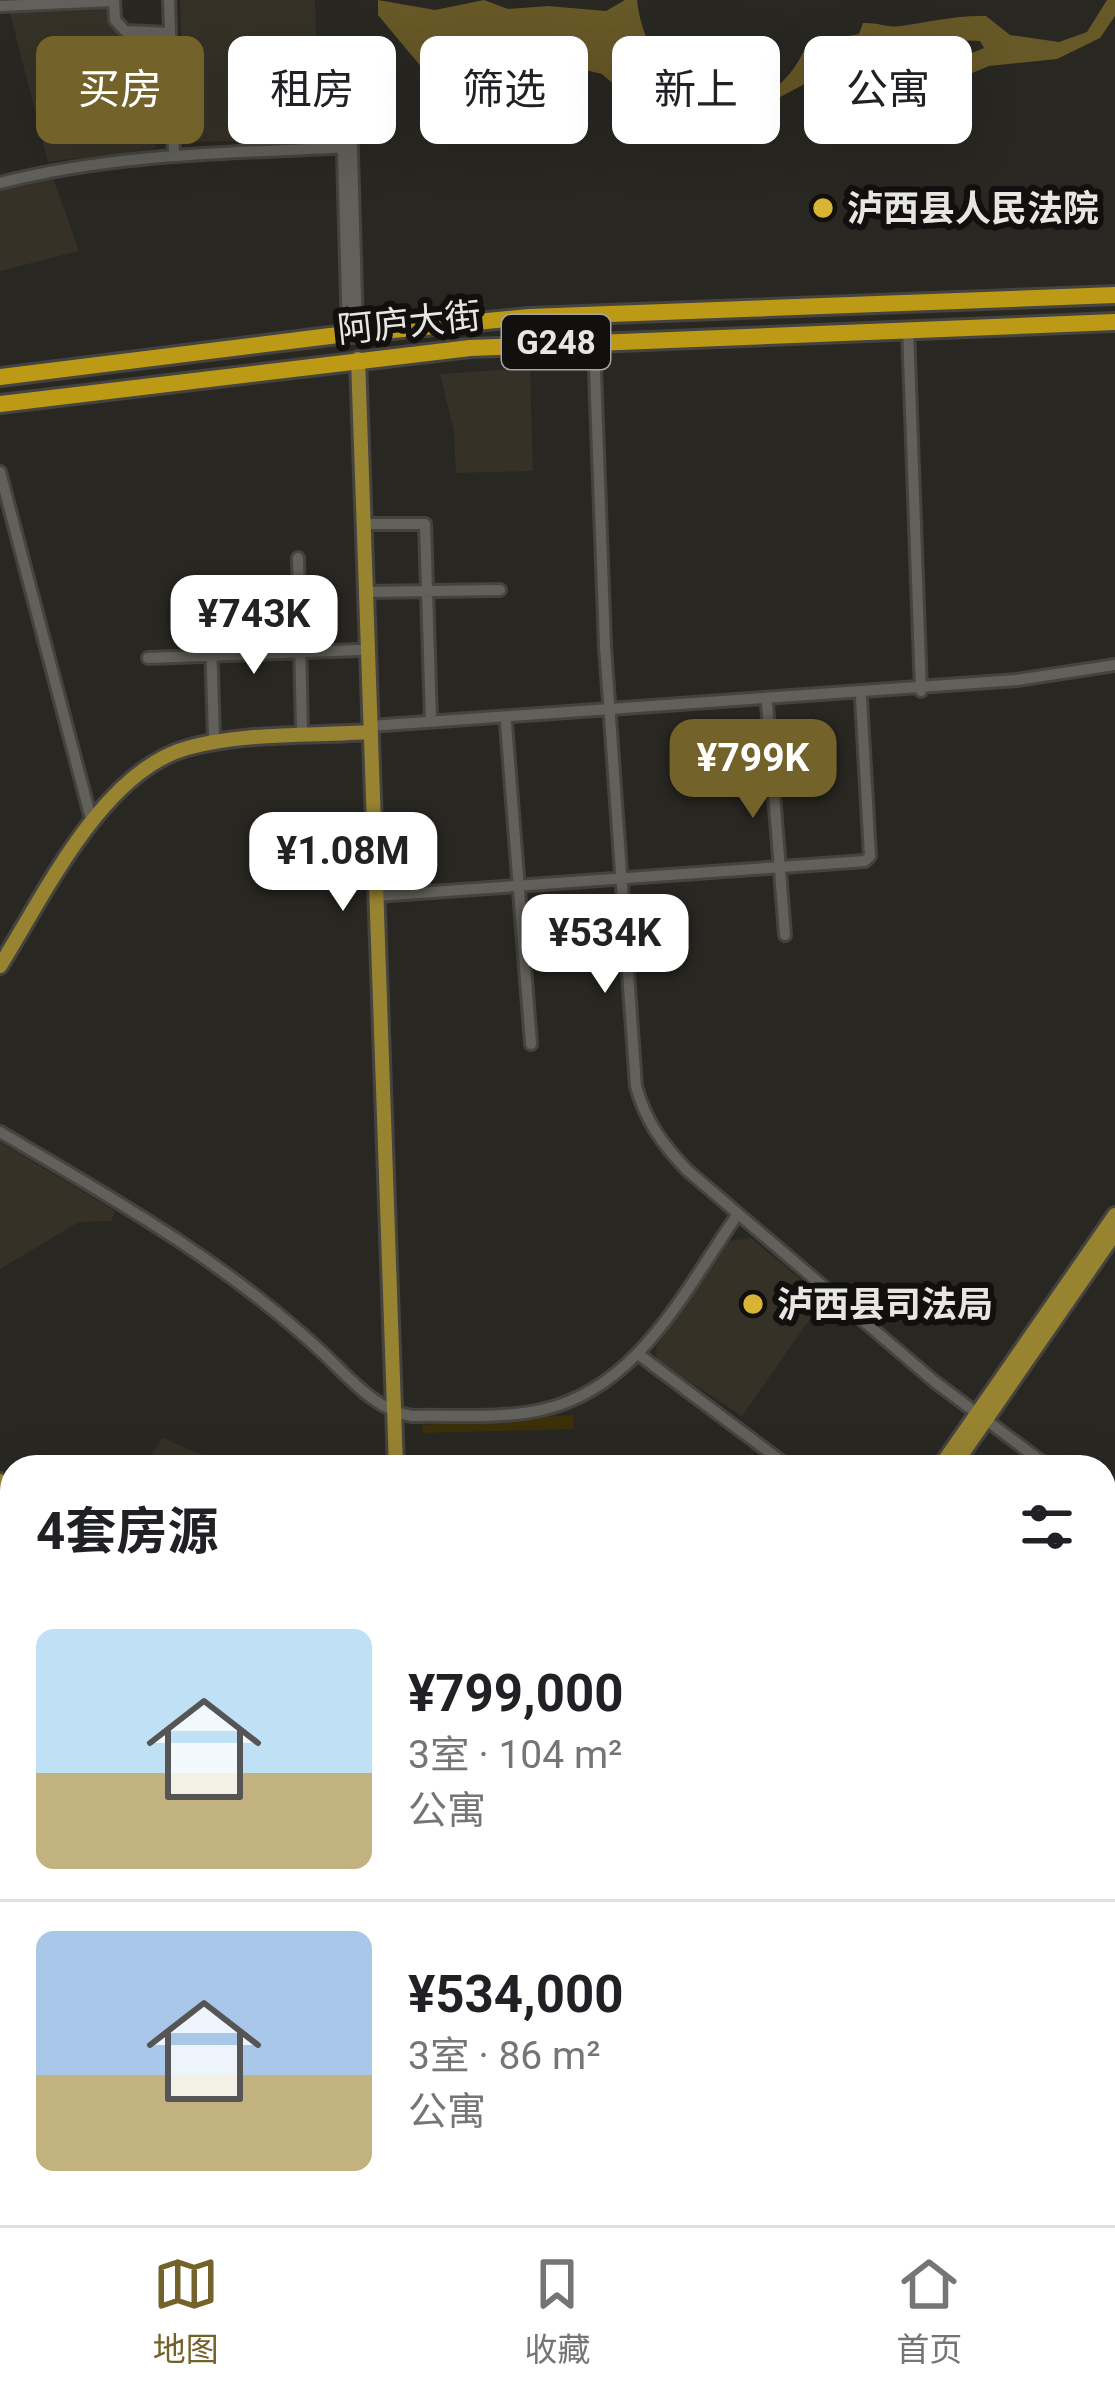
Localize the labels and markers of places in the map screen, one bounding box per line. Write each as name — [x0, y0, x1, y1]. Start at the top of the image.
place label: 泸西县人民法院 — [847, 188, 1099, 230]
marker: 泸西县人民法院 — [810, 195, 836, 221]
pin: ¥743K — [170, 575, 338, 677]
pin: ¥799K — [669, 719, 837, 821]
pin: ¥1.08M — [245, 812, 441, 914]
pin: ¥534K — [521, 894, 689, 996]
place label: 泸西县司法局 — [777, 1284, 993, 1326]
marker: 泸西县司法局 — [740, 1291, 766, 1317]

